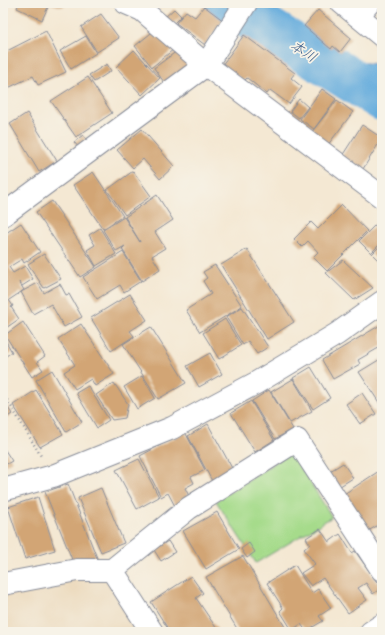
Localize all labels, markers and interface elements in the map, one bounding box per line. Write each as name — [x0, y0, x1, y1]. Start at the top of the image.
water label: 本川 — [287, 37, 320, 66]

